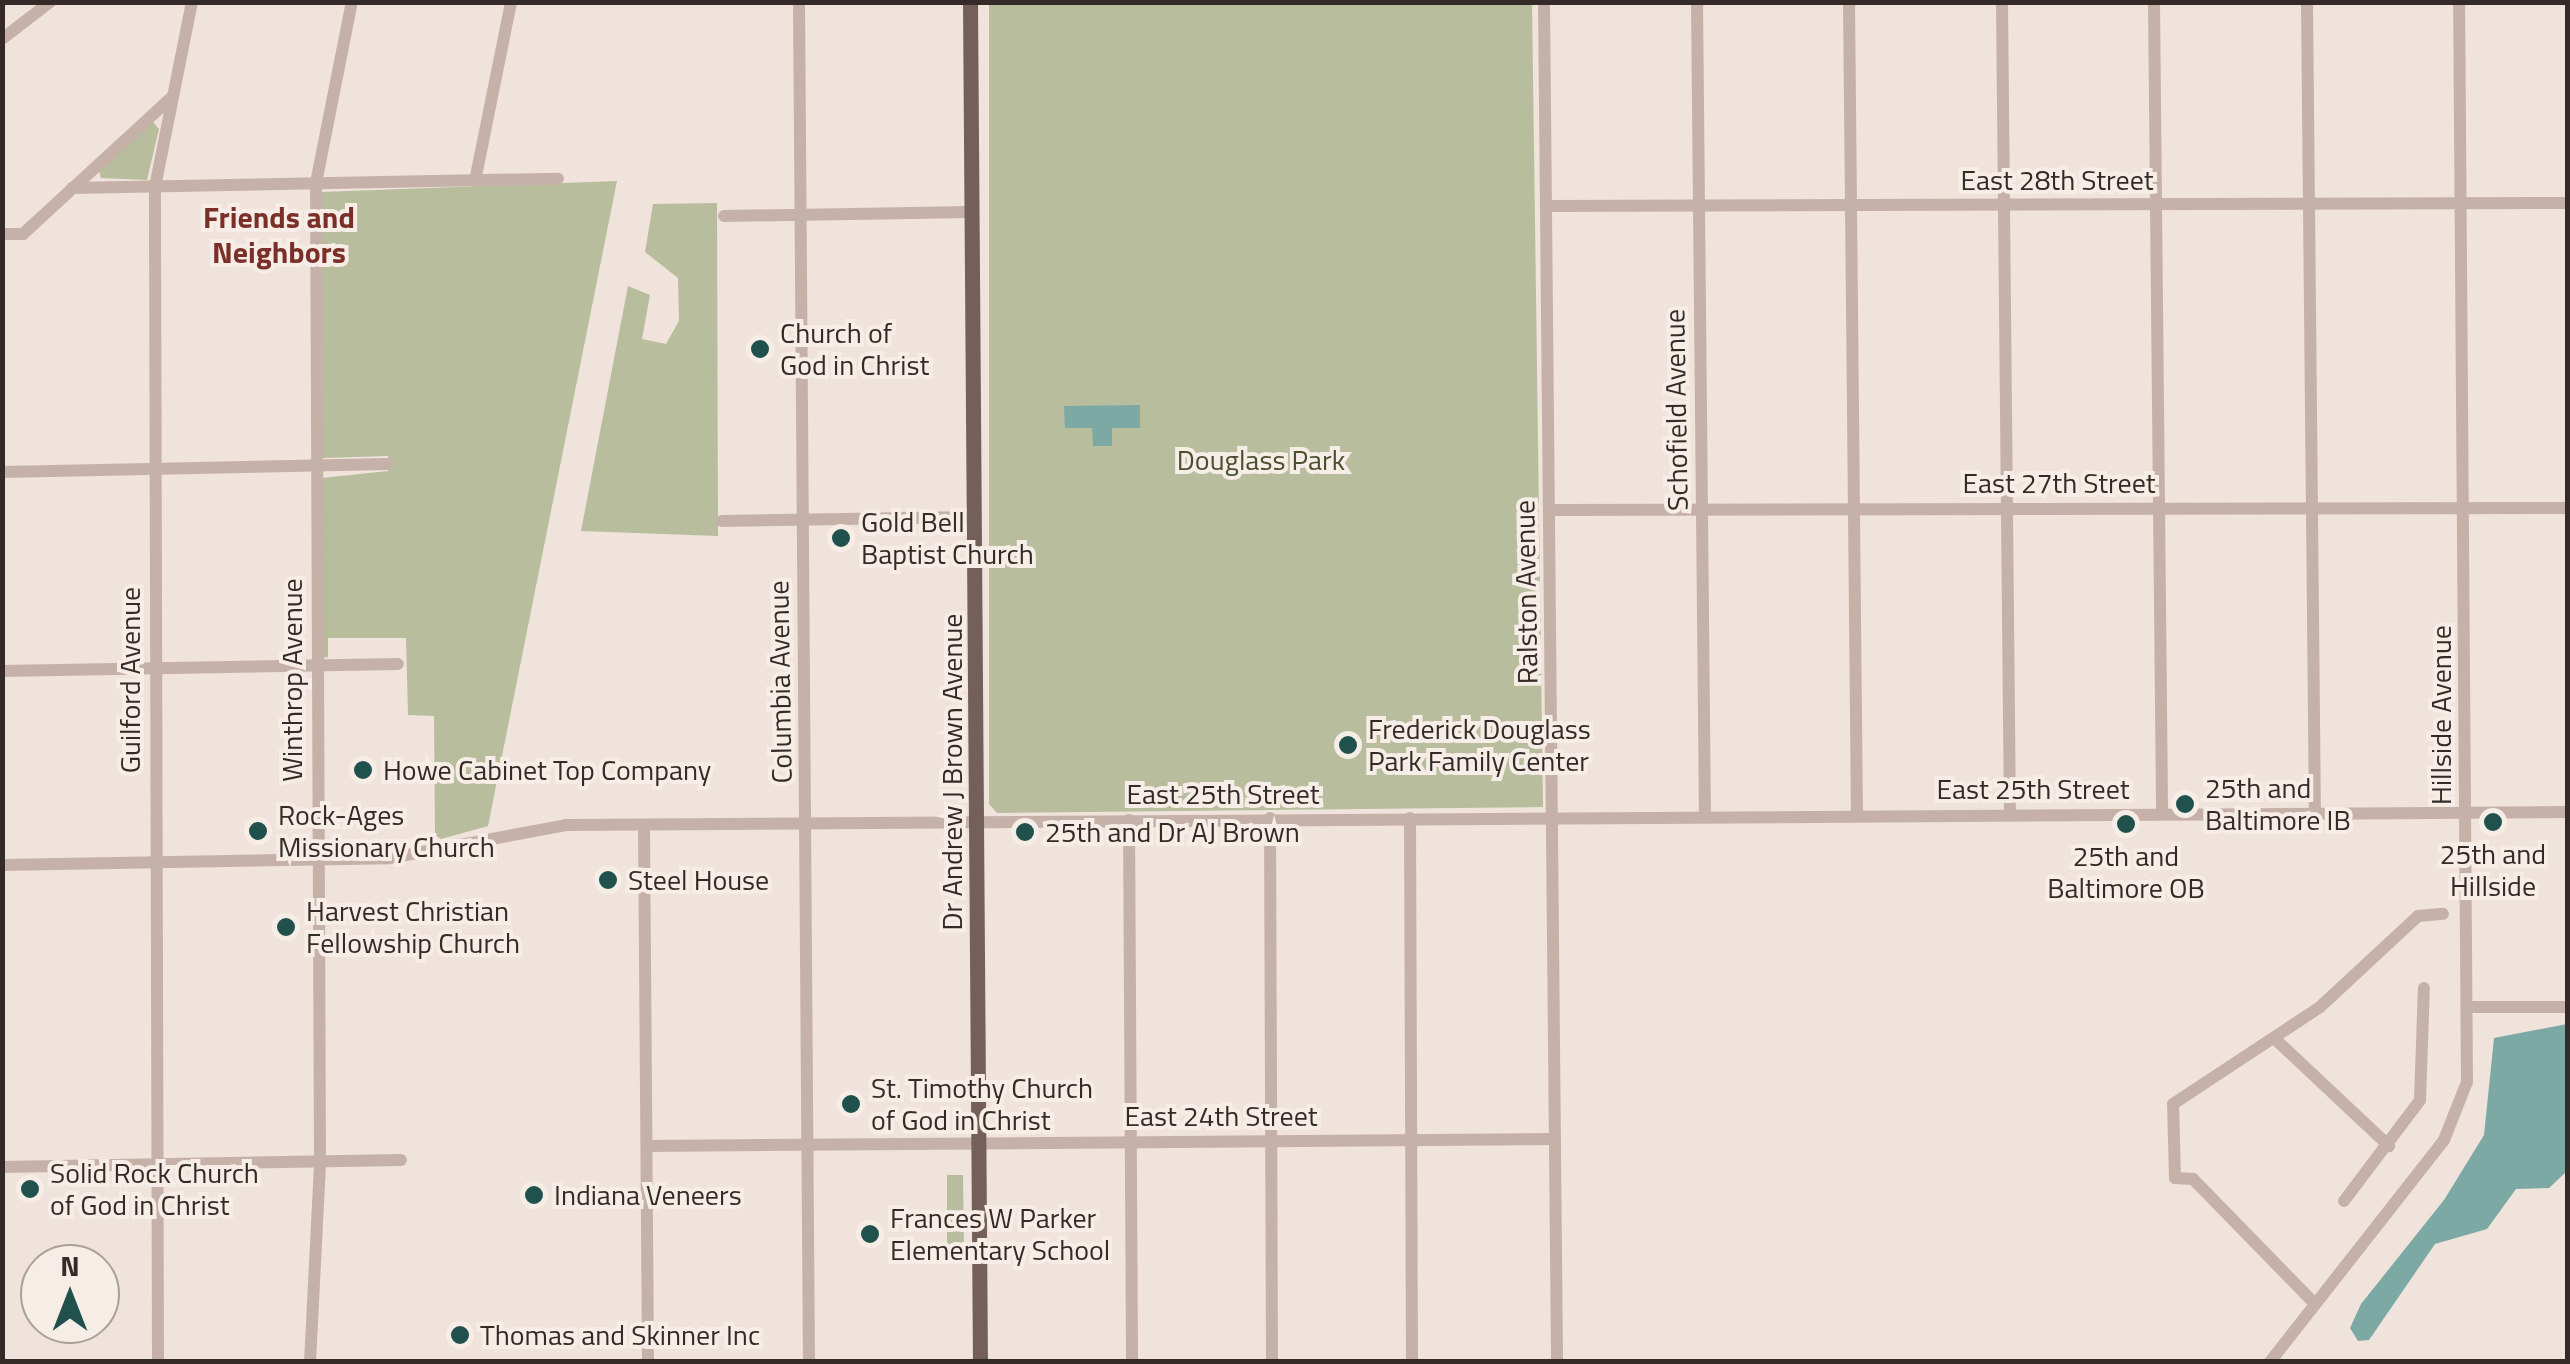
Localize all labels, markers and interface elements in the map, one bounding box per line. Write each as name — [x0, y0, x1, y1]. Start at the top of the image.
street label: East 28th Street — [1960, 163, 2154, 197]
district label: Friends and Neighbors — [203, 199, 355, 270]
street label: Schofield Avenue — [1657, 309, 1695, 511]
place label: Church of God in Christ — [780, 316, 929, 382]
marker: Church of God in Christ — [749, 338, 771, 360]
park label: Douglass Park — [1177, 443, 1345, 477]
street label: East 27th Street — [1962, 466, 2156, 500]
street label: Ralston Avenue — [1508, 500, 1544, 684]
place label: Gold Bell Baptist Church — [861, 505, 1034, 571]
marker: Gold Bell Baptist Church — [830, 527, 852, 549]
street label: Winthrop Avenue — [275, 578, 309, 782]
street label: Columbia Avenue — [761, 580, 799, 784]
street label: Guilford Avenue — [113, 587, 147, 773]
street label: Dr Andrew J Brown Avenue — [935, 613, 969, 931]
street label: Hillside Avenue — [2424, 625, 2458, 805]
place label: Frederick Douglass Park Family Center — [1368, 712, 1591, 778]
marker: Frederick Douglass Park Family Center — [1337, 734, 1359, 756]
place label: Howe Cabinet Top Company — [383, 753, 711, 787]
marker: Howe Cabinet Top Company — [352, 759, 374, 781]
place label: 25th and Baltimore IB — [2205, 771, 2351, 837]
street label: East 25th Street — [1936, 772, 2130, 806]
street label: East 25th Street — [1126, 777, 1320, 811]
marker: 25th and Baltimore IB — [2174, 793, 2196, 815]
place label: Rock-Ages Missionary Church — [278, 798, 495, 864]
marker: 25th and Hillside — [2482, 811, 2504, 833]
marker: 25th and Baltimore OB — [2115, 813, 2137, 835]
place label: 25th and Dr AJ Brown — [1045, 815, 1300, 849]
marker: Rock-Ages Missionary Church — [247, 820, 269, 842]
marker: 25th and Dr AJ Brown — [1014, 821, 1036, 843]
place label: 25th and Hillside — [2440, 837, 2546, 903]
place label: 25th and Baltimore OB — [2047, 839, 2205, 905]
place label: Steel House — [628, 863, 769, 897]
marker: Steel House — [597, 869, 619, 891]
place label: Harvest Christian Fellowship Church — [306, 894, 520, 960]
marker: Harvest Christian Fellowship Church — [275, 916, 297, 938]
place label: St. Timothy Church of God in Christ — [871, 1071, 1093, 1137]
marker: St. Timothy Church of God in Christ — [840, 1093, 862, 1115]
street label: East 24th Street — [1124, 1099, 1318, 1133]
place label: Solid Rock Church of God in Christ — [50, 1156, 259, 1222]
marker: Solid Rock Church of God in Christ — [19, 1178, 41, 1200]
place label: Indiana Veneers — [554, 1178, 742, 1212]
marker: Indiana Veneers — [523, 1184, 545, 1206]
place label: Frances W Parker Elementary School — [890, 1201, 1110, 1267]
marker: Frances W Parker Elementary School — [859, 1223, 881, 1245]
north arrow — [20, 1244, 120, 1344]
text: N — [60, 1244, 80, 1287]
place label: Thomas and Skinner Inc — [480, 1318, 760, 1352]
marker: Thomas and Skinner Inc — [449, 1324, 471, 1346]

